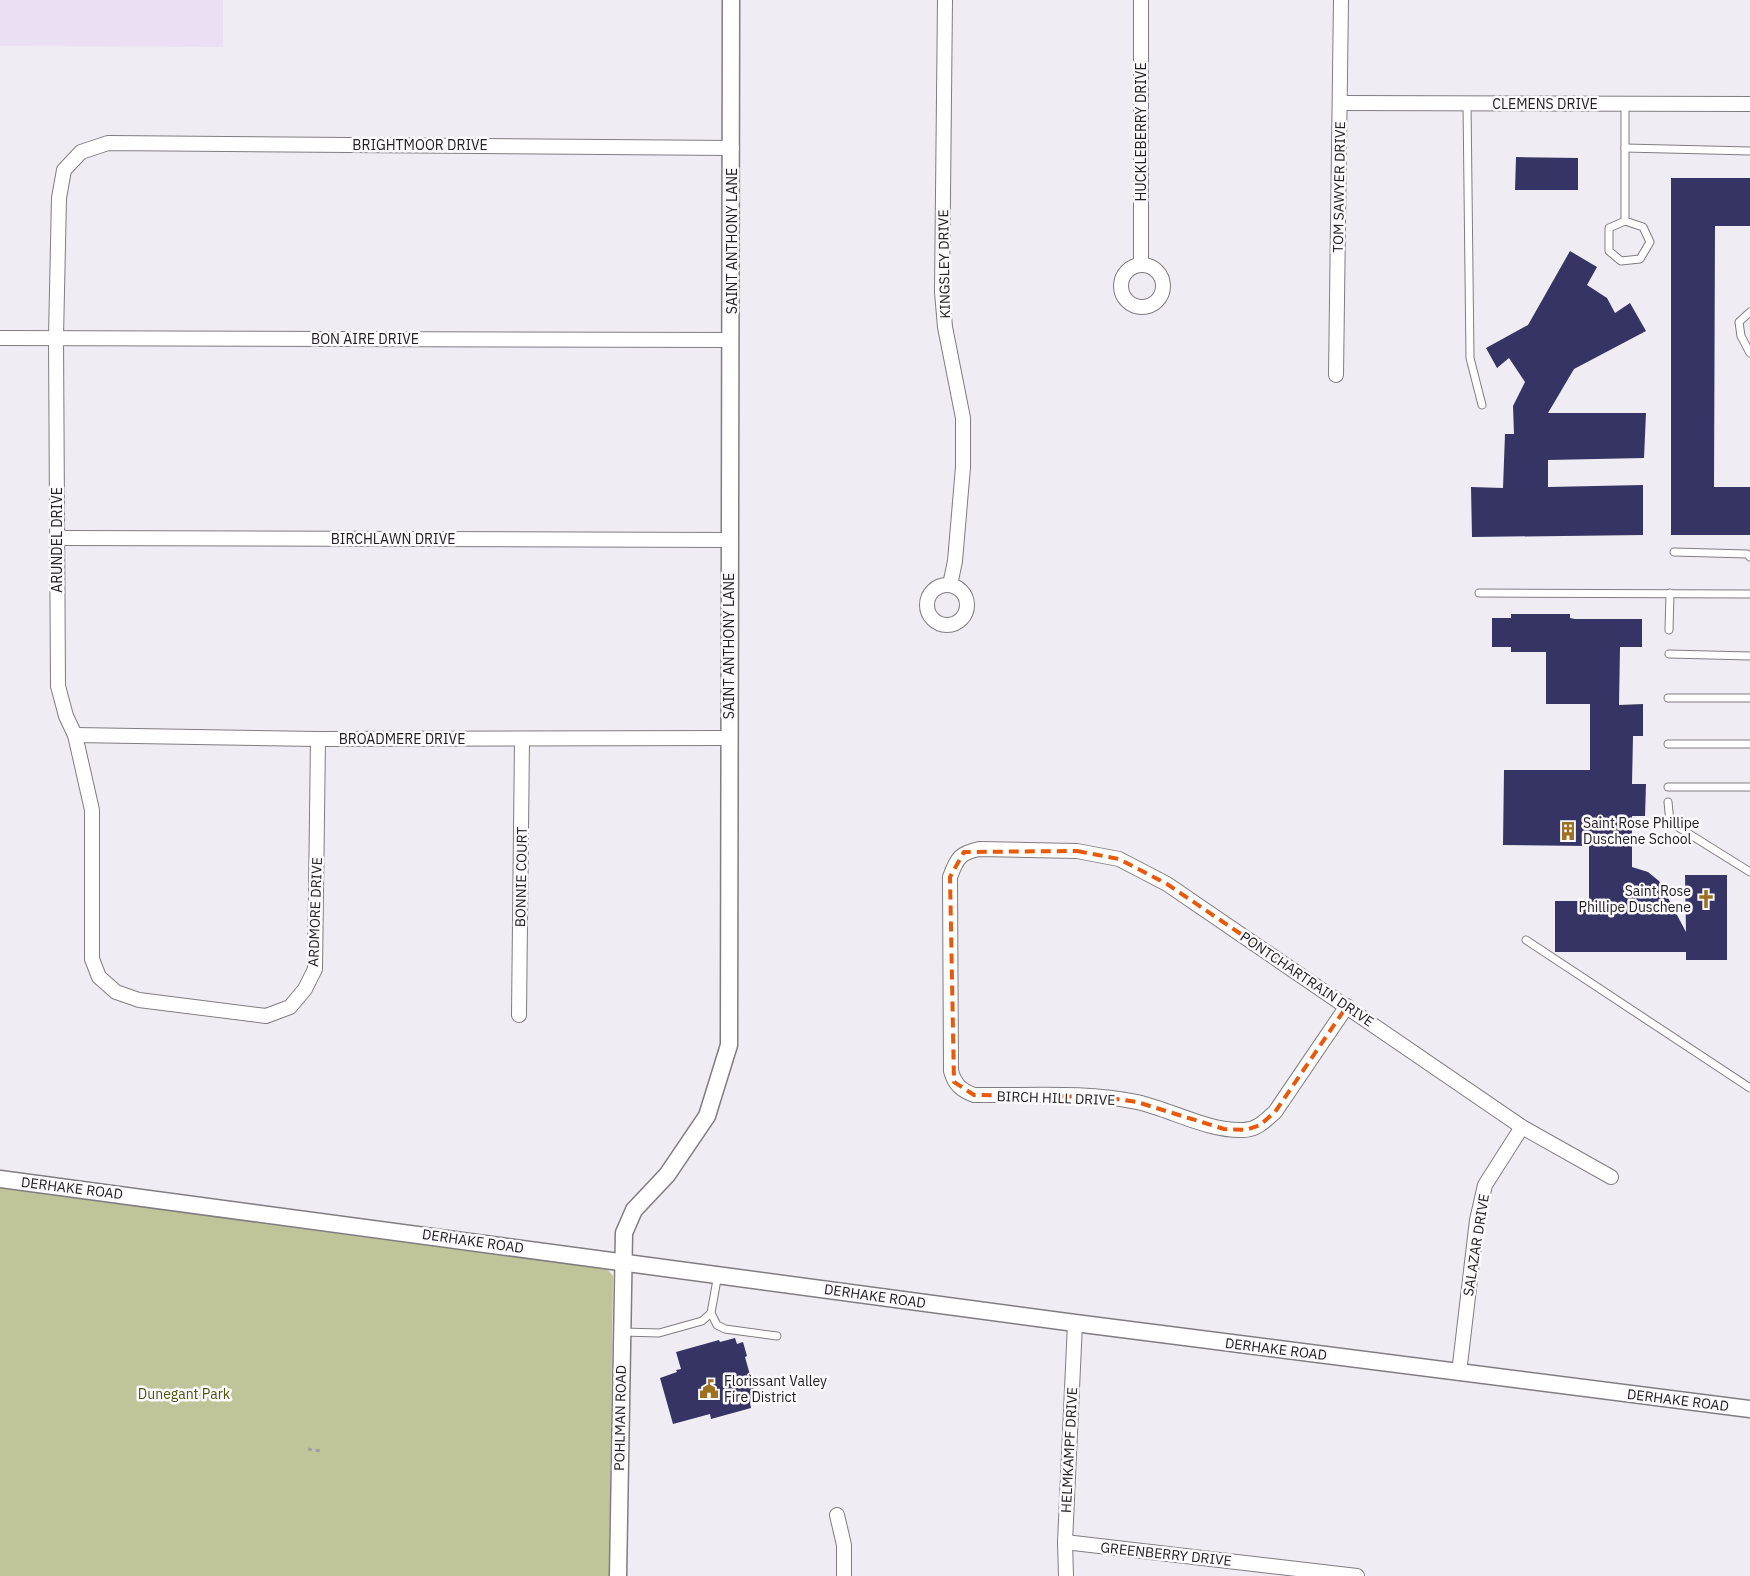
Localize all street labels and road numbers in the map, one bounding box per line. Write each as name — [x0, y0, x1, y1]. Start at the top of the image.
street label: HUCKLEBERRY DRIVE — [1132, 62, 1150, 202]
street label: CLEMENS DRIVE — [1492, 95, 1598, 113]
street label: TOM SAWYER DRIVE — [1329, 121, 1349, 253]
street label: BRIGHTMOOR DRIVE — [352, 136, 488, 154]
street label: SAINT ANTHONY LANE — [723, 168, 741, 314]
street label: KINGSLEY DRIVE — [934, 209, 954, 319]
street label: BON AIRE DRIVE — [311, 330, 419, 348]
street label: ARUNDEL DRIVE — [48, 487, 66, 593]
street label: BIRCHLAWN DRIVE — [331, 530, 455, 548]
street label: SAINT ANTHONY LANE — [720, 573, 738, 719]
street label: BROADMERE DRIVE — [339, 730, 465, 748]
street label: BONNIE COURT — [511, 827, 531, 927]
street label: ARDMORE DRIVE — [304, 857, 326, 967]
street label: PONTCHARTRAIN DRIVE — [1237, 927, 1377, 1031]
street label: BIRCH HILL DRIVE — [996, 1087, 1116, 1109]
street label: DERHAKE ROAD — [20, 1173, 124, 1203]
street label: SALAZAR DRIVE — [1459, 1193, 1493, 1297]
street label: DERHAKE ROAD — [421, 1225, 525, 1257]
street label: DERHAKE ROAD — [823, 1280, 927, 1312]
street label: DERHAKE ROAD — [1224, 1334, 1328, 1364]
street label: POHLMAN ROAD — [610, 1365, 630, 1471]
street label: DERHAKE ROAD — [1626, 1385, 1730, 1415]
street label: HELMKAMPF DRIVE — [1057, 1387, 1081, 1513]
street label: GREENBERRY DRIVE — [1099, 1538, 1233, 1570]

